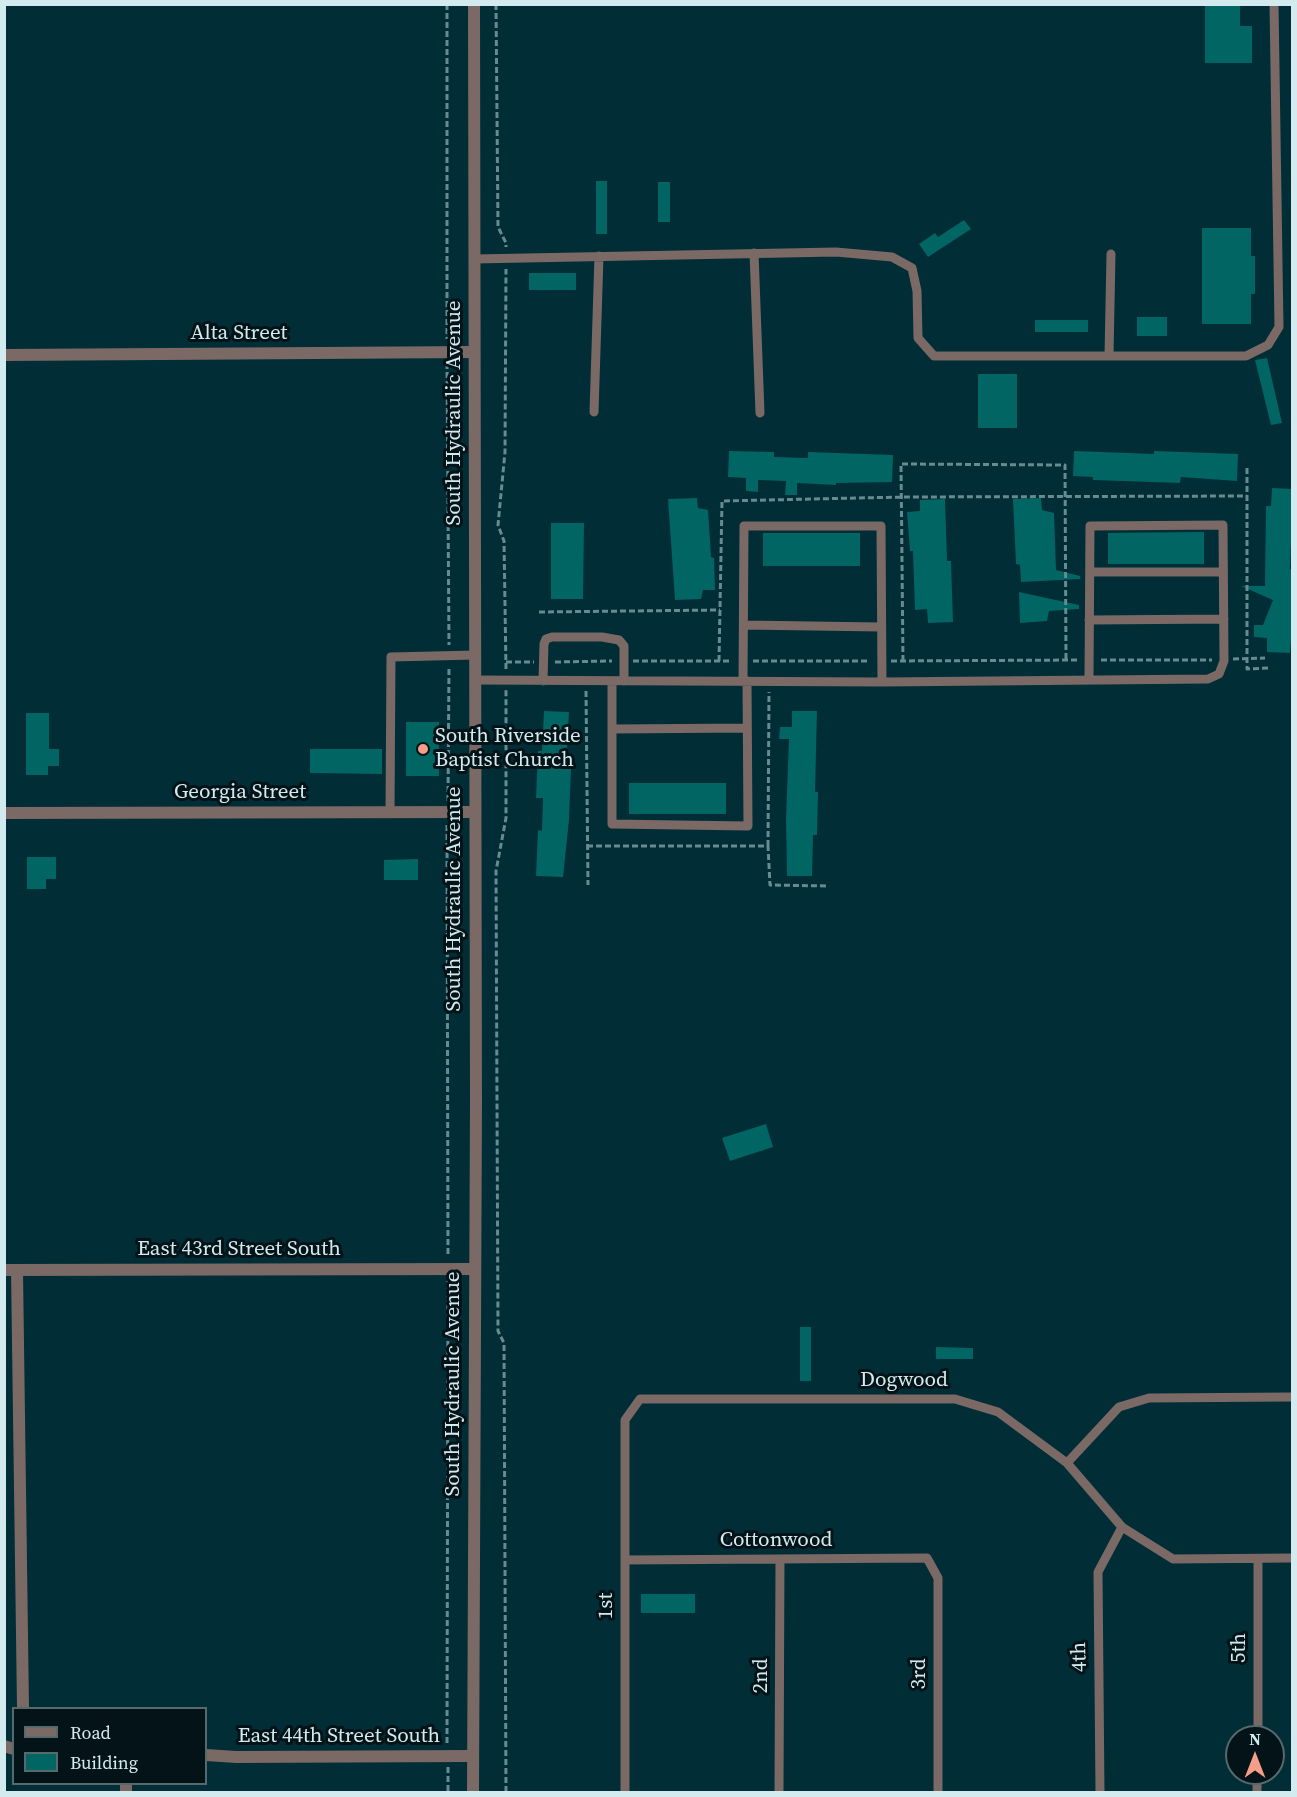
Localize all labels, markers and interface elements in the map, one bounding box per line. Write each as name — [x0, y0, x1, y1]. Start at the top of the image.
street label: South Hydraulic Avenue — [442, 301, 468, 525]
street label: Alta Street — [191, 321, 287, 347]
place label: South Riverside Baptist Church — [435, 724, 581, 774]
marker: South Riverside Baptist Church — [416, 742, 430, 756]
street label: Georgia Street — [174, 780, 306, 806]
street label: South Hydraulic Avenue — [442, 787, 468, 1011]
street label: East 43rd Street South — [137, 1237, 341, 1263]
street label: South Hydraulic Avenue — [441, 1272, 467, 1496]
street label: Dogwood — [860, 1368, 948, 1394]
street label: Cottonwood — [720, 1528, 832, 1554]
street label: 1st — [594, 1593, 620, 1619]
street label: 5th — [1227, 1633, 1253, 1663]
street label: 4th — [1067, 1642, 1093, 1672]
street label: 2nd — [749, 1658, 775, 1694]
street label: 3rd — [907, 1658, 933, 1690]
legend — [12, 1707, 207, 1785]
text: Road — [70, 1720, 111, 1745]
street label: East 44th Street South — [238, 1724, 440, 1750]
north arrow — [1225, 1725, 1285, 1785]
text: N — [1249, 1728, 1261, 1750]
text: Building — [70, 1750, 138, 1775]

